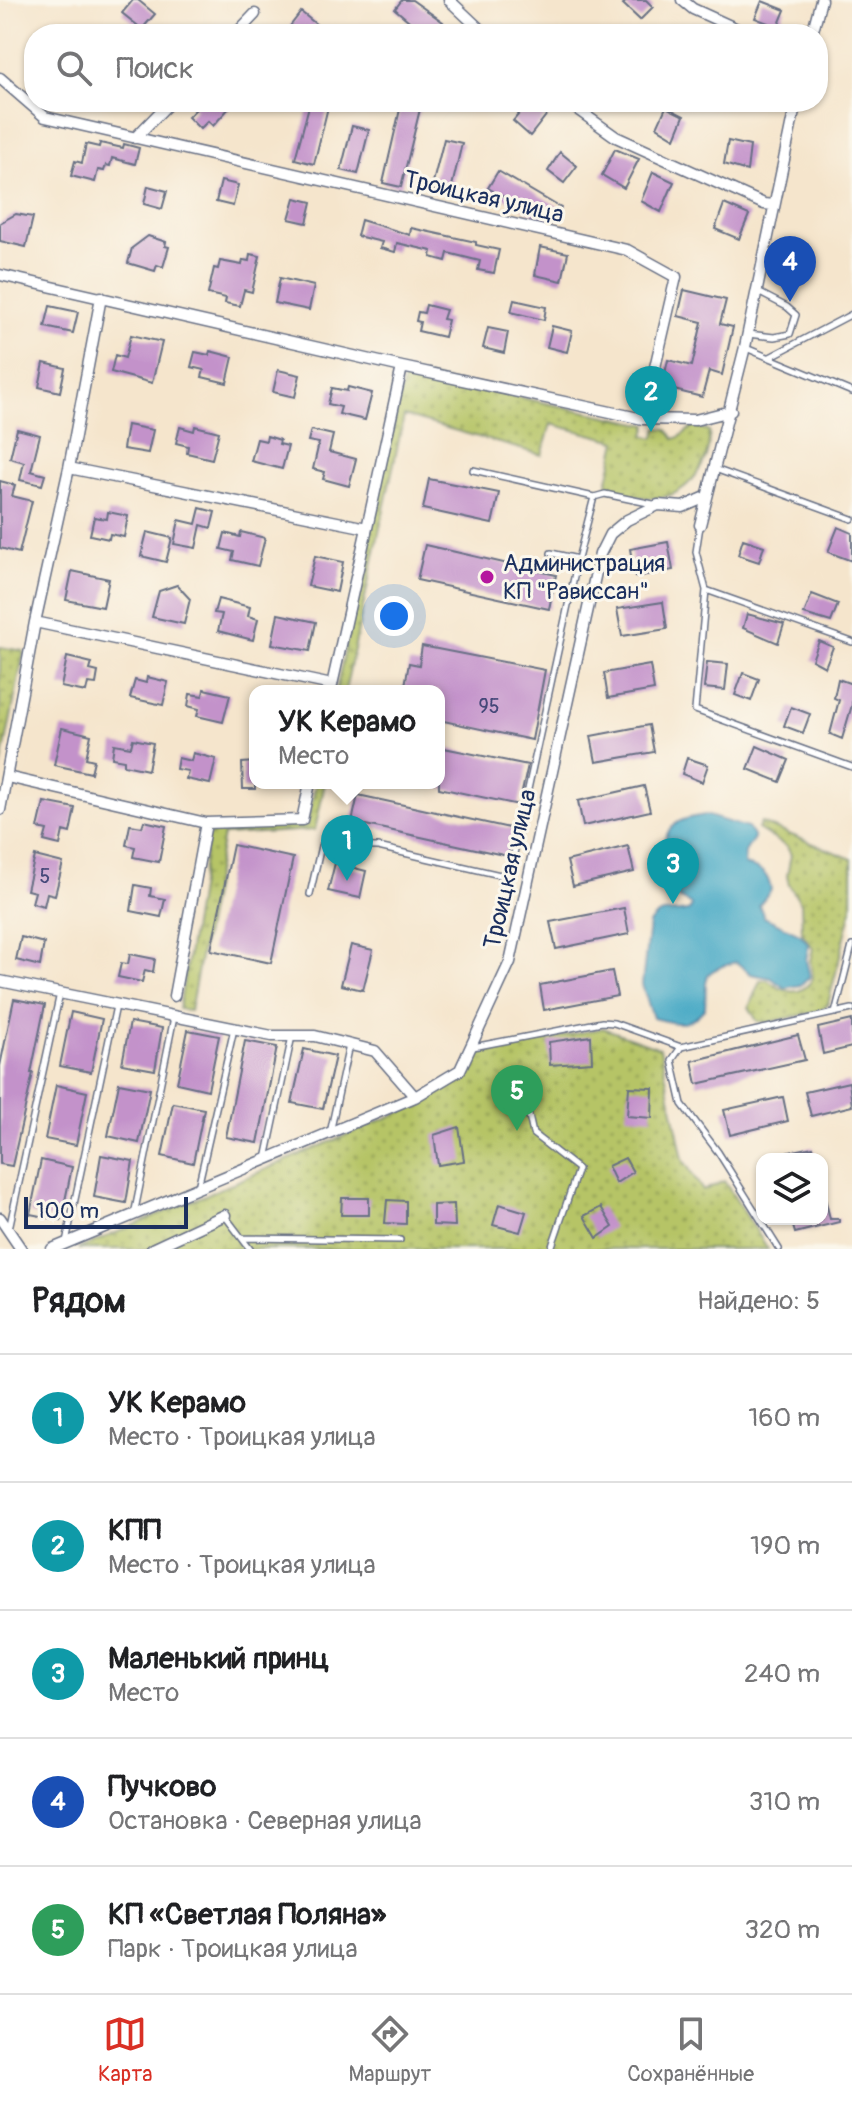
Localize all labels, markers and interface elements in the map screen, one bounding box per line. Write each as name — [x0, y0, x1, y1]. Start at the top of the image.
search box — [24, 24, 828, 112]
icon: search — [52, 46, 96, 90]
text: Поиск — [116, 50, 194, 87]
street label: Троицкая улица — [401, 165, 567, 229]
pin: 4 — [764, 236, 816, 302]
pin: 2 — [625, 366, 677, 432]
place label: Администрация КП "Рависсан" — [503, 549, 665, 606]
marker: Администрация КП "Рависсан" — [478, 568, 496, 586]
your location — [374, 596, 414, 636]
popup — [249, 685, 445, 789]
house number: 95 — [478, 694, 500, 719]
text: УК Керамо — [278, 703, 416, 740]
text: Место — [278, 740, 349, 772]
street label: Троицкая улица — [478, 786, 542, 952]
pin: 1 — [321, 815, 373, 881]
pin: 3 — [647, 838, 699, 904]
house number: 5 — [40, 864, 50, 889]
pin: 5 — [491, 1065, 543, 1131]
map controls — [756, 1153, 828, 1225]
button: layers — [756, 1153, 828, 1225]
scale bar — [24, 1193, 188, 1229]
text: 100 m — [36, 1197, 99, 1225]
text: Рядом — [32, 1280, 126, 1323]
text: Найдено: 5 — [697, 1285, 820, 1317]
text: УК Керамо — [108, 1384, 246, 1421]
text: 1 — [53, 1402, 63, 1434]
text: 160 m — [748, 1402, 820, 1434]
text: Место · Троицкая улица — [108, 1421, 376, 1453]
text: КПП — [108, 1512, 161, 1549]
text: 2 — [51, 1530, 65, 1562]
text: 190 m — [750, 1530, 820, 1562]
text: Место · Троицкая улица — [108, 1549, 376, 1581]
text: Маленький принц — [108, 1640, 329, 1677]
text: 3 — [51, 1658, 65, 1690]
text: 240 m — [744, 1658, 820, 1690]
text: Место — [108, 1677, 179, 1709]
text: Пучково — [108, 1768, 216, 1805]
text: 4 — [50, 1786, 66, 1818]
text: 310 m — [749, 1786, 820, 1818]
text: Остановка · Северная улица — [108, 1805, 422, 1837]
text: КП «Светлая Поляна» — [108, 1896, 386, 1933]
text: 5 — [51, 1914, 65, 1946]
text: 320 m — [744, 1914, 820, 1946]
text: Парк · Троицкая улица — [108, 1933, 358, 1965]
tab: Карта — [98, 2012, 153, 2088]
tab: Маршрут — [348, 2012, 431, 2088]
tab: Сохранённые — [627, 2012, 754, 2088]

